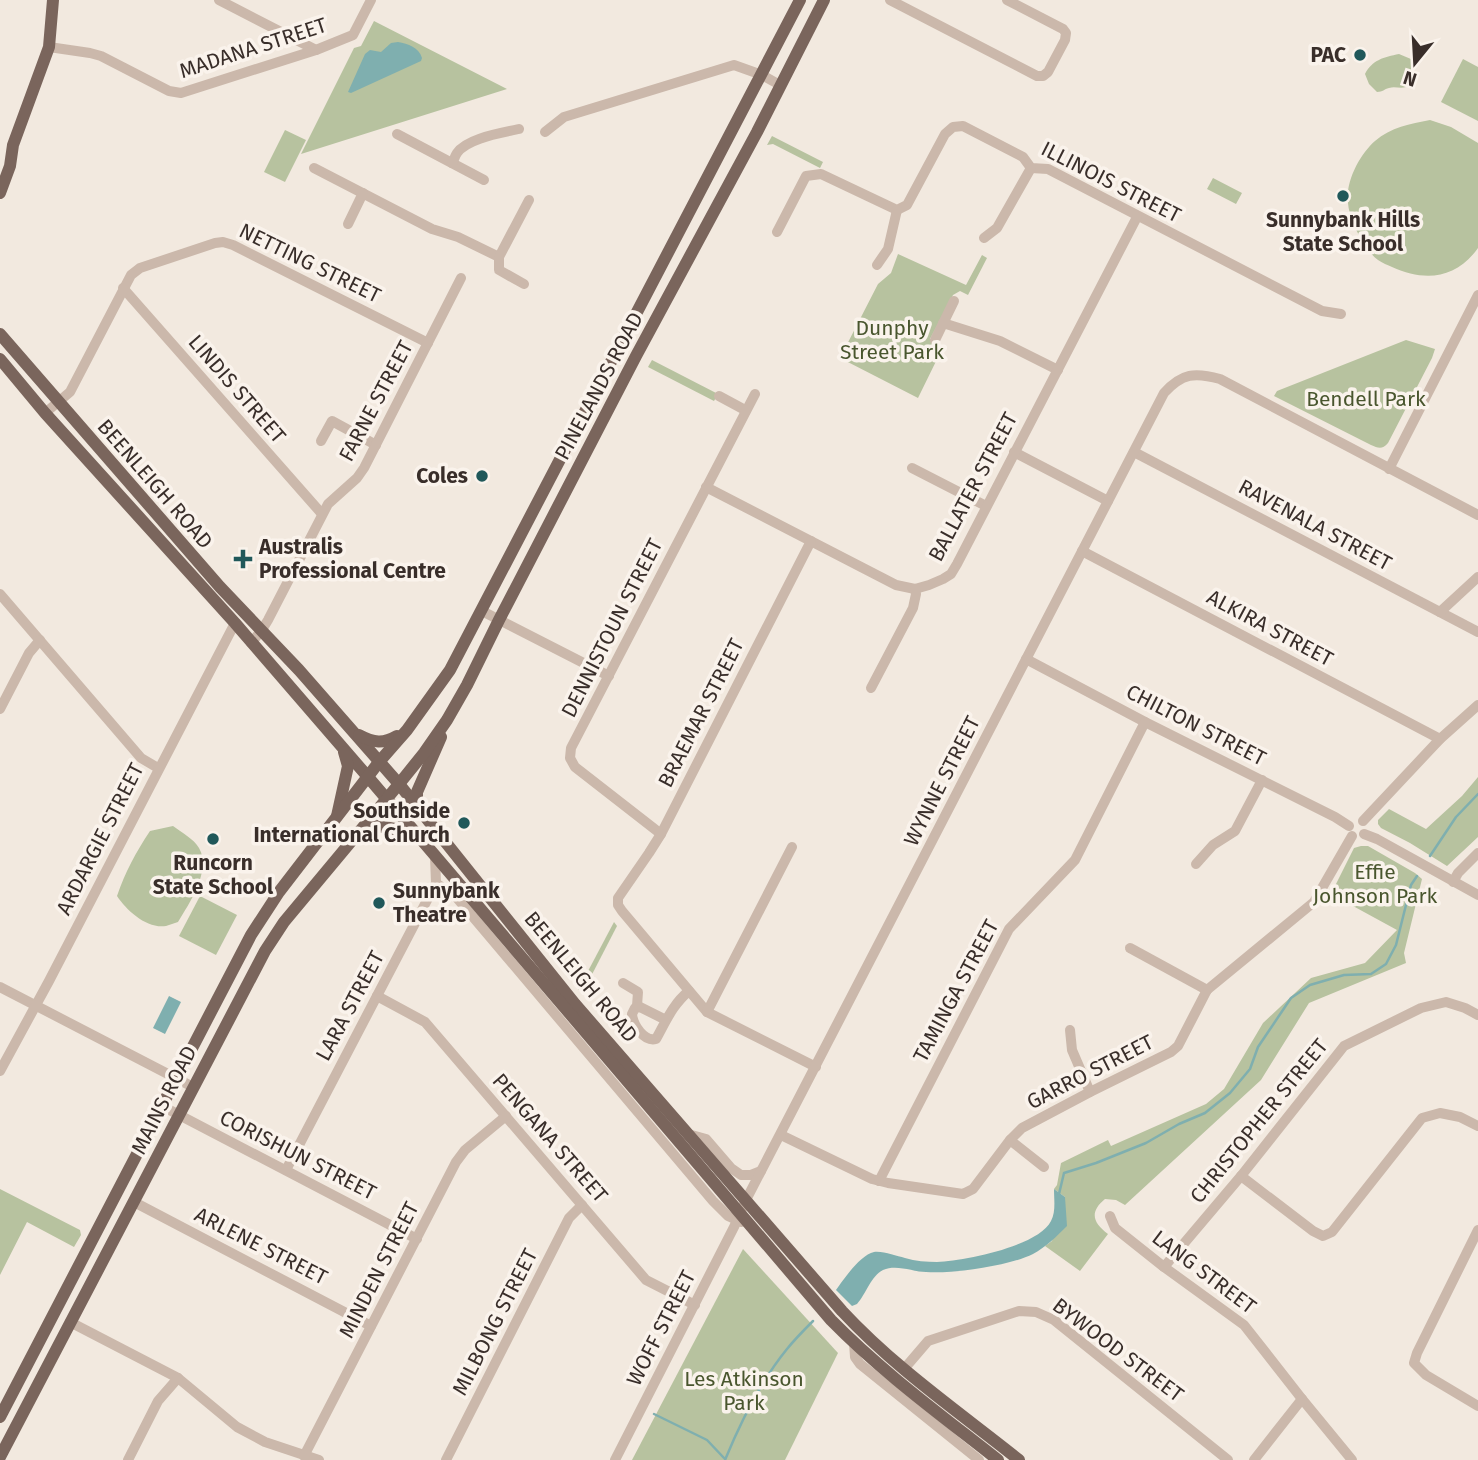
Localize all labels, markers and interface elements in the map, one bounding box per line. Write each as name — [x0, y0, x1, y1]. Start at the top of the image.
street label: MADANA STREET — [176, 12, 330, 84]
north arrow — [1380, 28, 1450, 98]
place label: PAC — [1310, 42, 1346, 68]
marker: PAC — [1352, 47, 1368, 63]
text: N — [1400, 66, 1419, 92]
street label: ILLINOIS STREET — [1037, 136, 1185, 228]
marker: Sunnybank Hills State School — [1335, 188, 1351, 204]
place label: Sunnybank Hills State School — [1266, 207, 1420, 257]
street label: NETTING STREET — [235, 217, 385, 309]
street label: PINELANDS ROAD — [549, 308, 649, 464]
park label: Dunphy Street Park — [840, 315, 944, 365]
street label: LINDIS STREET — [183, 329, 291, 449]
street label: FARNE STREET — [333, 336, 419, 466]
park label: Bendell Park — [1306, 386, 1426, 412]
street label: BALLATER STREET — [923, 408, 1023, 566]
street label: BEENLEIGH ROAD — [92, 414, 218, 554]
place label: Coles — [416, 463, 468, 489]
marker: Coles — [474, 468, 490, 484]
street label: RAVENALA STREET — [1234, 474, 1396, 576]
place label: Australis Professional Centre — [258, 534, 446, 584]
street label: DENNISTOUN STREET — [556, 534, 668, 722]
marker: Australis Professional Centre — [233, 549, 253, 569]
street label: ALKIRA STREET — [1202, 584, 1338, 672]
street label: BRAEMAR STREET — [652, 634, 750, 792]
street label: CHILTON STREET — [1122, 679, 1270, 771]
street label: WYNNE STREET — [898, 712, 986, 850]
street label: ARDARGIE STREET — [51, 759, 149, 919]
place label: Southside International Church — [253, 798, 450, 848]
marker: Southside International Church — [456, 815, 472, 831]
marker: Runcorn State School — [205, 831, 221, 847]
place label: Runcorn State School — [153, 850, 274, 900]
park label: Effie Johnson Park — [1313, 859, 1438, 909]
place label: Sunnybank Theatre — [393, 878, 500, 928]
marker: Sunnybank Theatre — [371, 895, 387, 911]
street label: BEENLEIGH ROAD — [519, 906, 643, 1048]
street label: TAMINGA STREET — [908, 915, 1005, 1067]
street label: LARA STREET — [310, 947, 390, 1065]
street label: GARRO STREET — [1022, 1029, 1158, 1115]
street label: CHRISTOPHER STREET — [1185, 1033, 1334, 1209]
street label: MAINS ROAD — [126, 1041, 202, 1159]
street label: PENGANA STREET — [487, 1068, 613, 1208]
street label: CORISHUN STREET — [215, 1104, 381, 1206]
street label: MINDEN STREET — [333, 1197, 425, 1342]
street label: ARLENE STREET — [190, 1201, 332, 1291]
street label: LANG STREET — [1147, 1224, 1261, 1320]
street label: MILBONG STREET — [447, 1244, 543, 1400]
street label: WOFF STREET — [621, 1266, 701, 1390]
street label: BYWOOD STREET — [1047, 1292, 1189, 1408]
park label: Les Atkinson Park — [684, 1366, 804, 1416]

